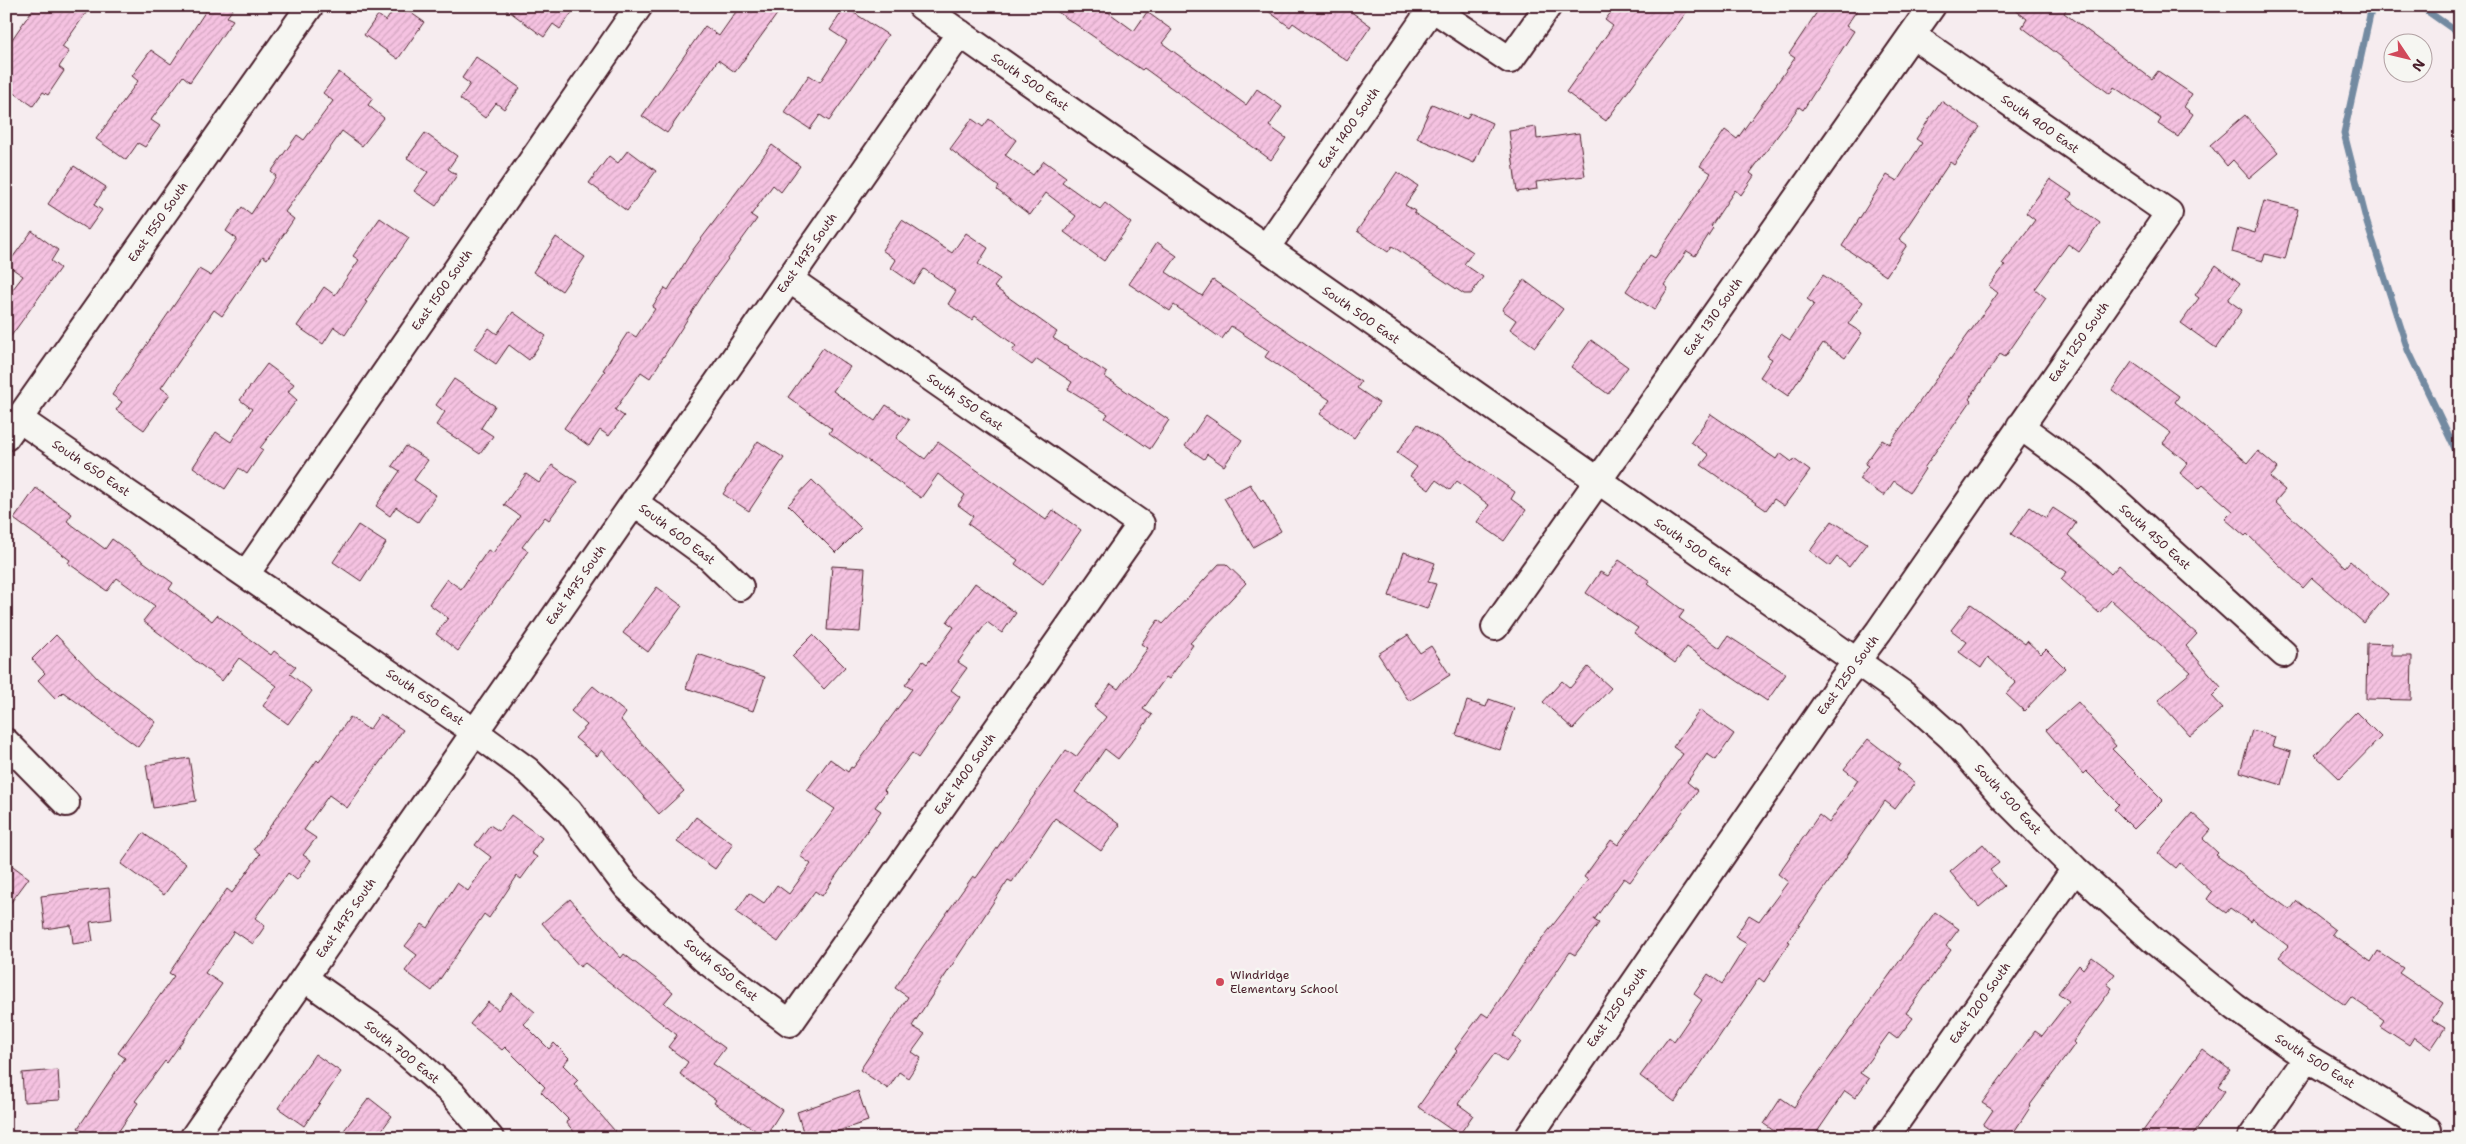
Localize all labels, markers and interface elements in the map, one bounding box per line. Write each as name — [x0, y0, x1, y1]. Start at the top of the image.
north arrow — [2384, 32, 2434, 82]
street label: South 500 East — [988, 49, 1072, 115]
text: N — [2408, 56, 2429, 75]
street label: East 1400 South — [1315, 84, 1383, 172]
street label: South 400 East — [1998, 91, 2082, 157]
street label: East 1550 South — [124, 179, 192, 265]
street label: East 1475 South — [773, 210, 841, 296]
street label: East 1500 South — [408, 246, 476, 334]
street label: East 1310 South — [1680, 275, 1746, 359]
street label: South 500 East — [1319, 282, 1403, 348]
street label: East 1250 South — [2045, 298, 2113, 386]
street label: South 550 East — [924, 370, 1006, 434]
street label: South 650 East — [49, 436, 133, 500]
street label: South 600 East — [636, 500, 718, 568]
street label: South 450 East — [2116, 501, 2194, 573]
street label: South 500 East — [1651, 514, 1735, 580]
street label: East 1475 South — [542, 542, 610, 628]
street label: East 1250 South — [1814, 632, 1882, 718]
street label: South 650 East — [383, 665, 467, 729]
street label: East 1400 South — [931, 730, 999, 818]
street label: South 500 East — [1971, 760, 2045, 838]
street label: East 1475 South — [312, 875, 380, 961]
street label: South 650 East — [681, 935, 761, 1005]
street label: East 1200 South — [1946, 959, 2014, 1047]
street label: East 1250 South — [1583, 963, 1651, 1051]
place label: Windridge Elementary School — [1230, 967, 1338, 997]
marker: Windridge Elementary School — [1214, 976, 1226, 988]
street label: South 700 East — [361, 1017, 443, 1087]
street label: South 500 East — [2272, 1030, 2358, 1092]

